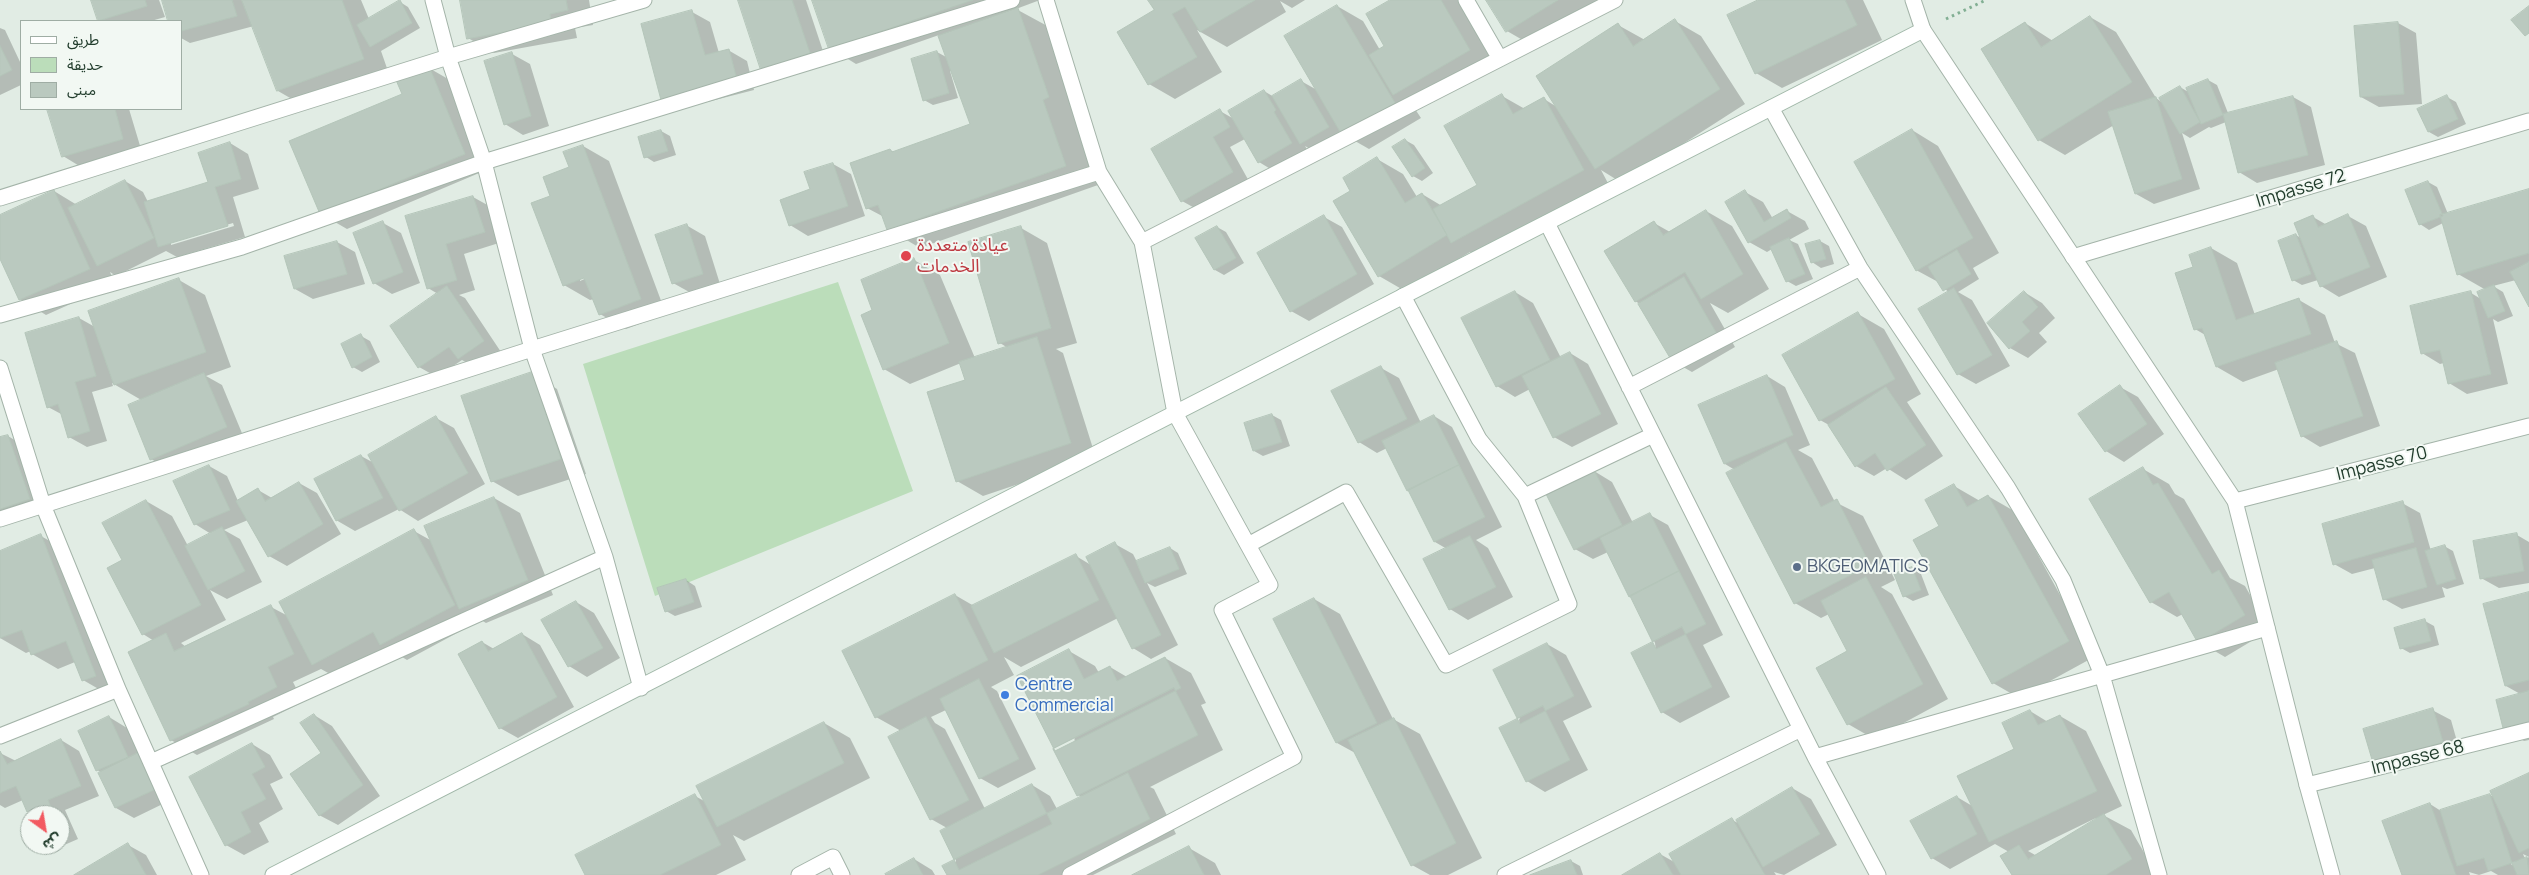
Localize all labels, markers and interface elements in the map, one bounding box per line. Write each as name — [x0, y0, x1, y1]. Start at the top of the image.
legend — [20, 20, 182, 110]
text: طريق — [67, 29, 99, 50]
text: حديقة — [67, 54, 103, 75]
text: مبنى — [67, 79, 96, 100]
street label: Impasse 72 — [2254, 165, 2348, 213]
place label: عيادة متعددة الخدمات — [917, 235, 1008, 278]
marker: عيادة متعددة الخدمات — [899, 249, 913, 263]
street label: Impasse 70 — [2334, 442, 2430, 486]
place label: BKGEOMATICS — [1807, 556, 1928, 578]
marker: BKGEOMATICS — [1791, 561, 1803, 573]
place label: Centre Commercial — [1015, 674, 1114, 716]
marker: Centre Commercial — [999, 689, 1011, 701]
street label: Impasse 68 — [2369, 736, 2467, 780]
north arrow — [20, 805, 70, 855]
text: ش — [40, 829, 66, 855]

